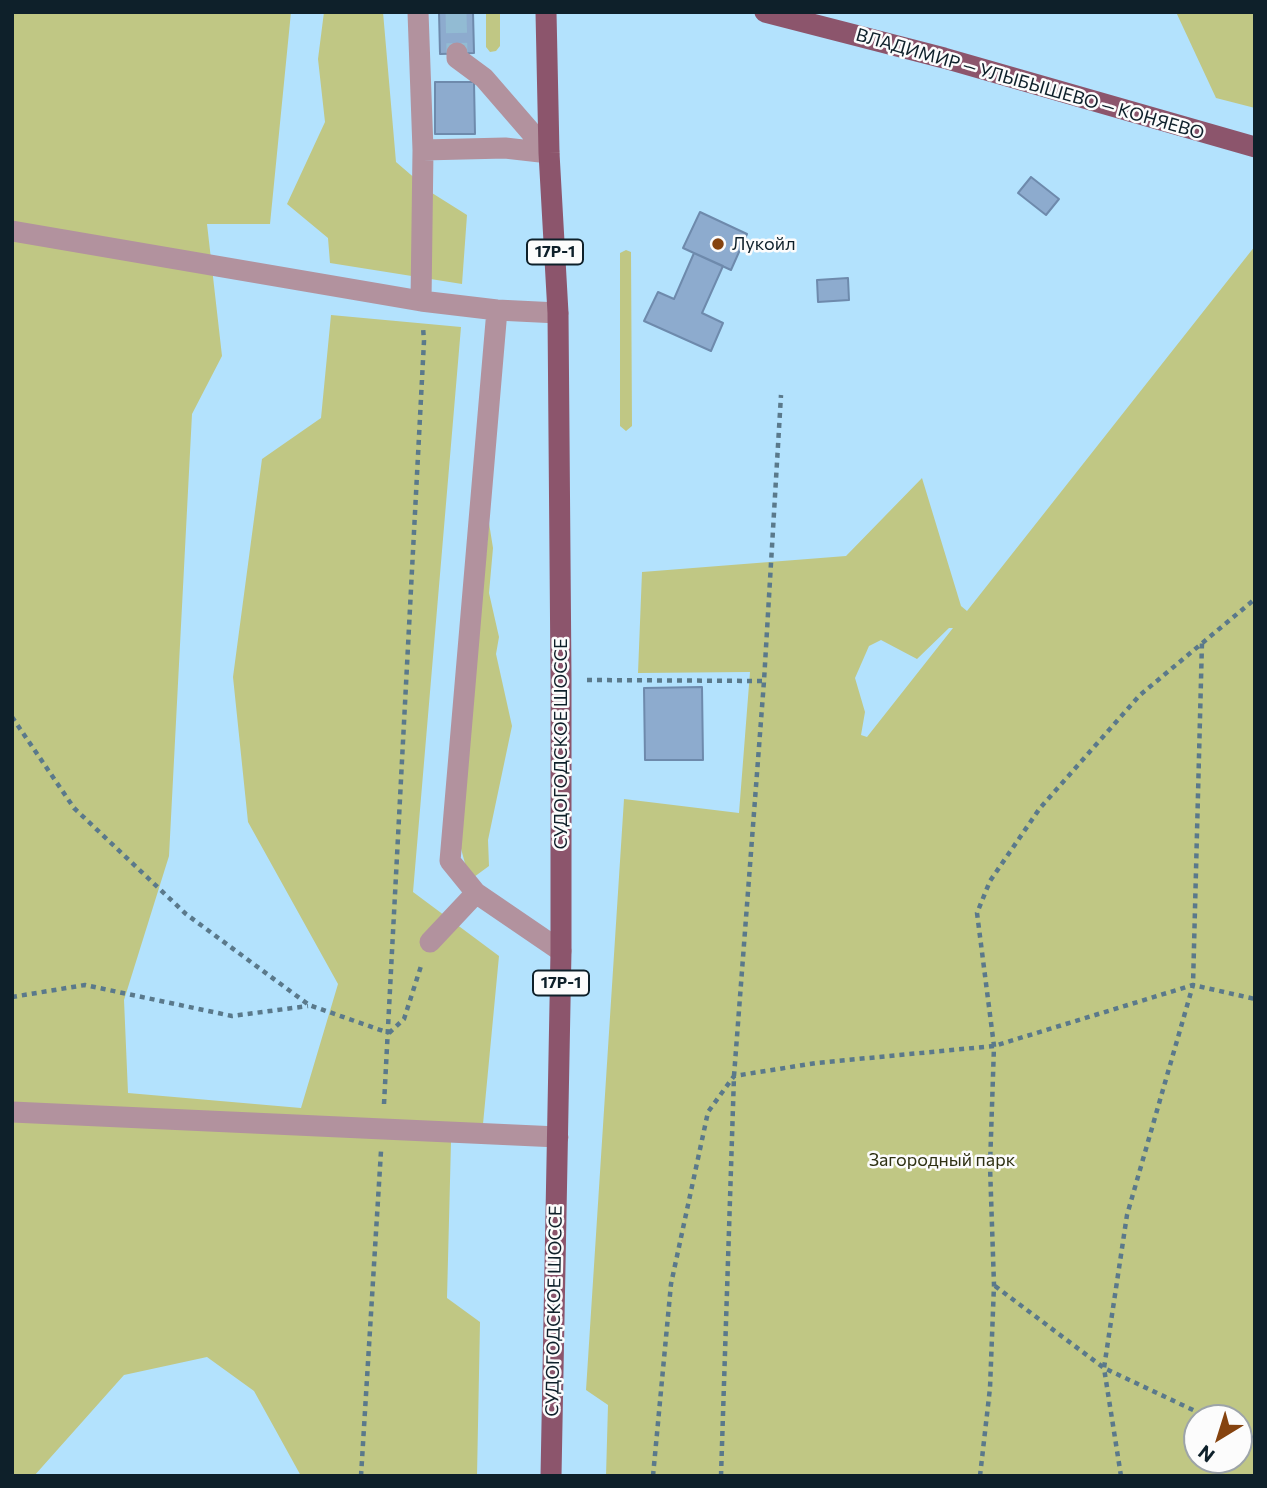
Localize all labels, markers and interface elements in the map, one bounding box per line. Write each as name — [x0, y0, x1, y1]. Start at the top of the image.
street label: ВЛАДИМИР — УЛЫБЫШЕВО — КОНЯЕВО — [853, 24, 1207, 144]
place label: Лукойл — [732, 233, 796, 255]
marker: Лукойл — [710, 236, 726, 252]
road number: 17Р-1 — [527, 240, 583, 264]
street label: СУДОГОДСКОЕ ШОССЕ — [550, 638, 572, 850]
road number: 17Р-1 — [533, 970, 589, 995]
park label: Загородный парк — [869, 1149, 1015, 1171]
street label: СУДОГОДСКОЕ ШОССЕ — [541, 1205, 567, 1417]
north arrow — [1183, 1404, 1253, 1474]
text: N — [1193, 1441, 1219, 1468]

